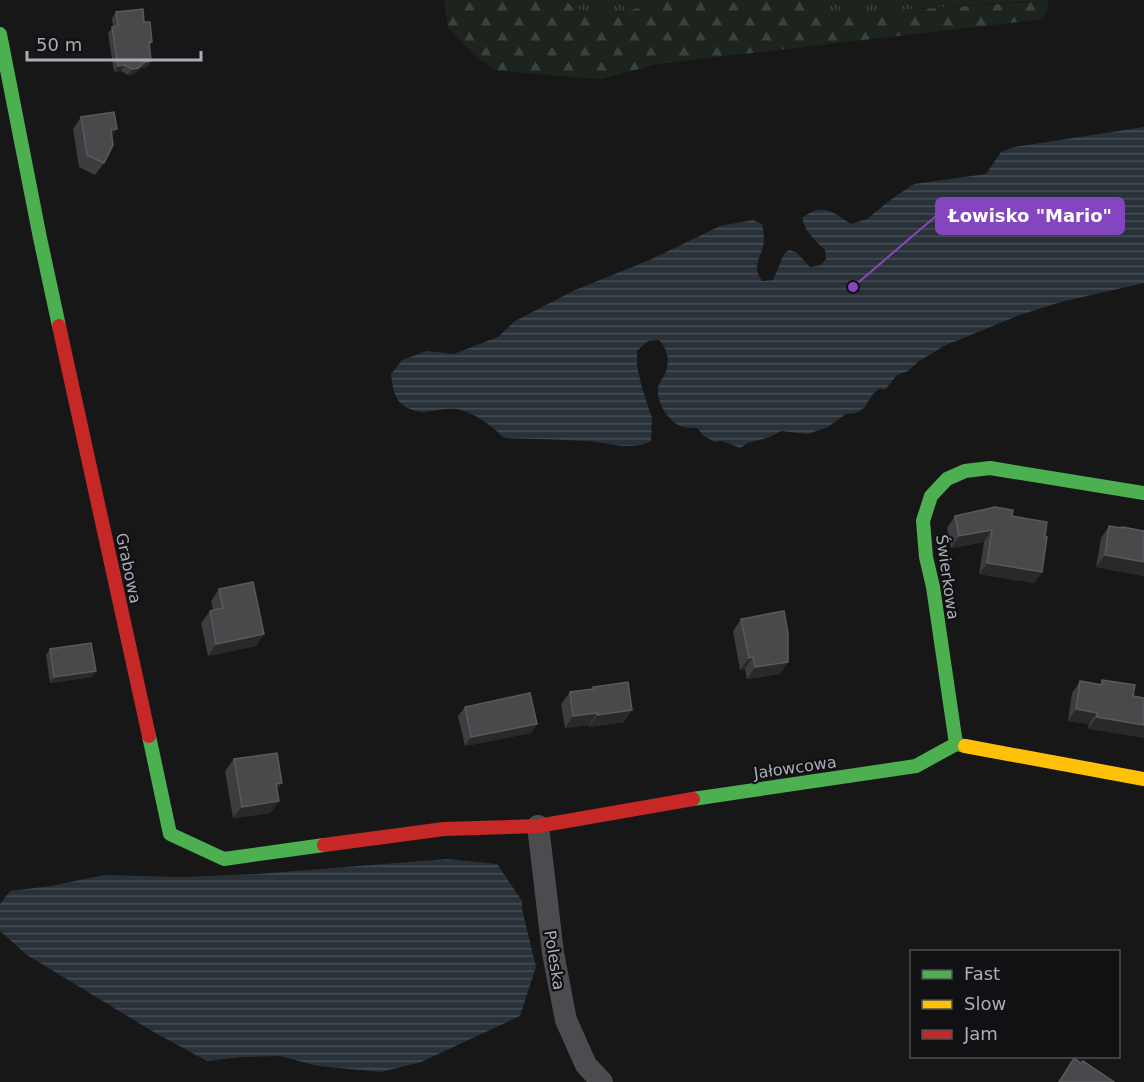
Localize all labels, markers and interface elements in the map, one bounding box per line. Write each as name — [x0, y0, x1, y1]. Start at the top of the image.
scale bar — [27, 24, 201, 62]
text: 50 m — [36, 34, 82, 55]
callout: Łowisko "Mario" — [936, 198, 1124, 234]
text: Łowisko "Mario" — [947, 205, 1112, 226]
street label: Grabowa — [112, 531, 145, 605]
street label: Świerkowa — [932, 533, 963, 621]
street label: Jałowcowa — [751, 752, 838, 783]
street label: Poleska — [540, 929, 569, 991]
legend — [910, 950, 1120, 1058]
text: Fast — [964, 963, 1000, 984]
text: Slow — [964, 993, 1006, 1014]
text: Jam — [963, 1023, 998, 1044]

